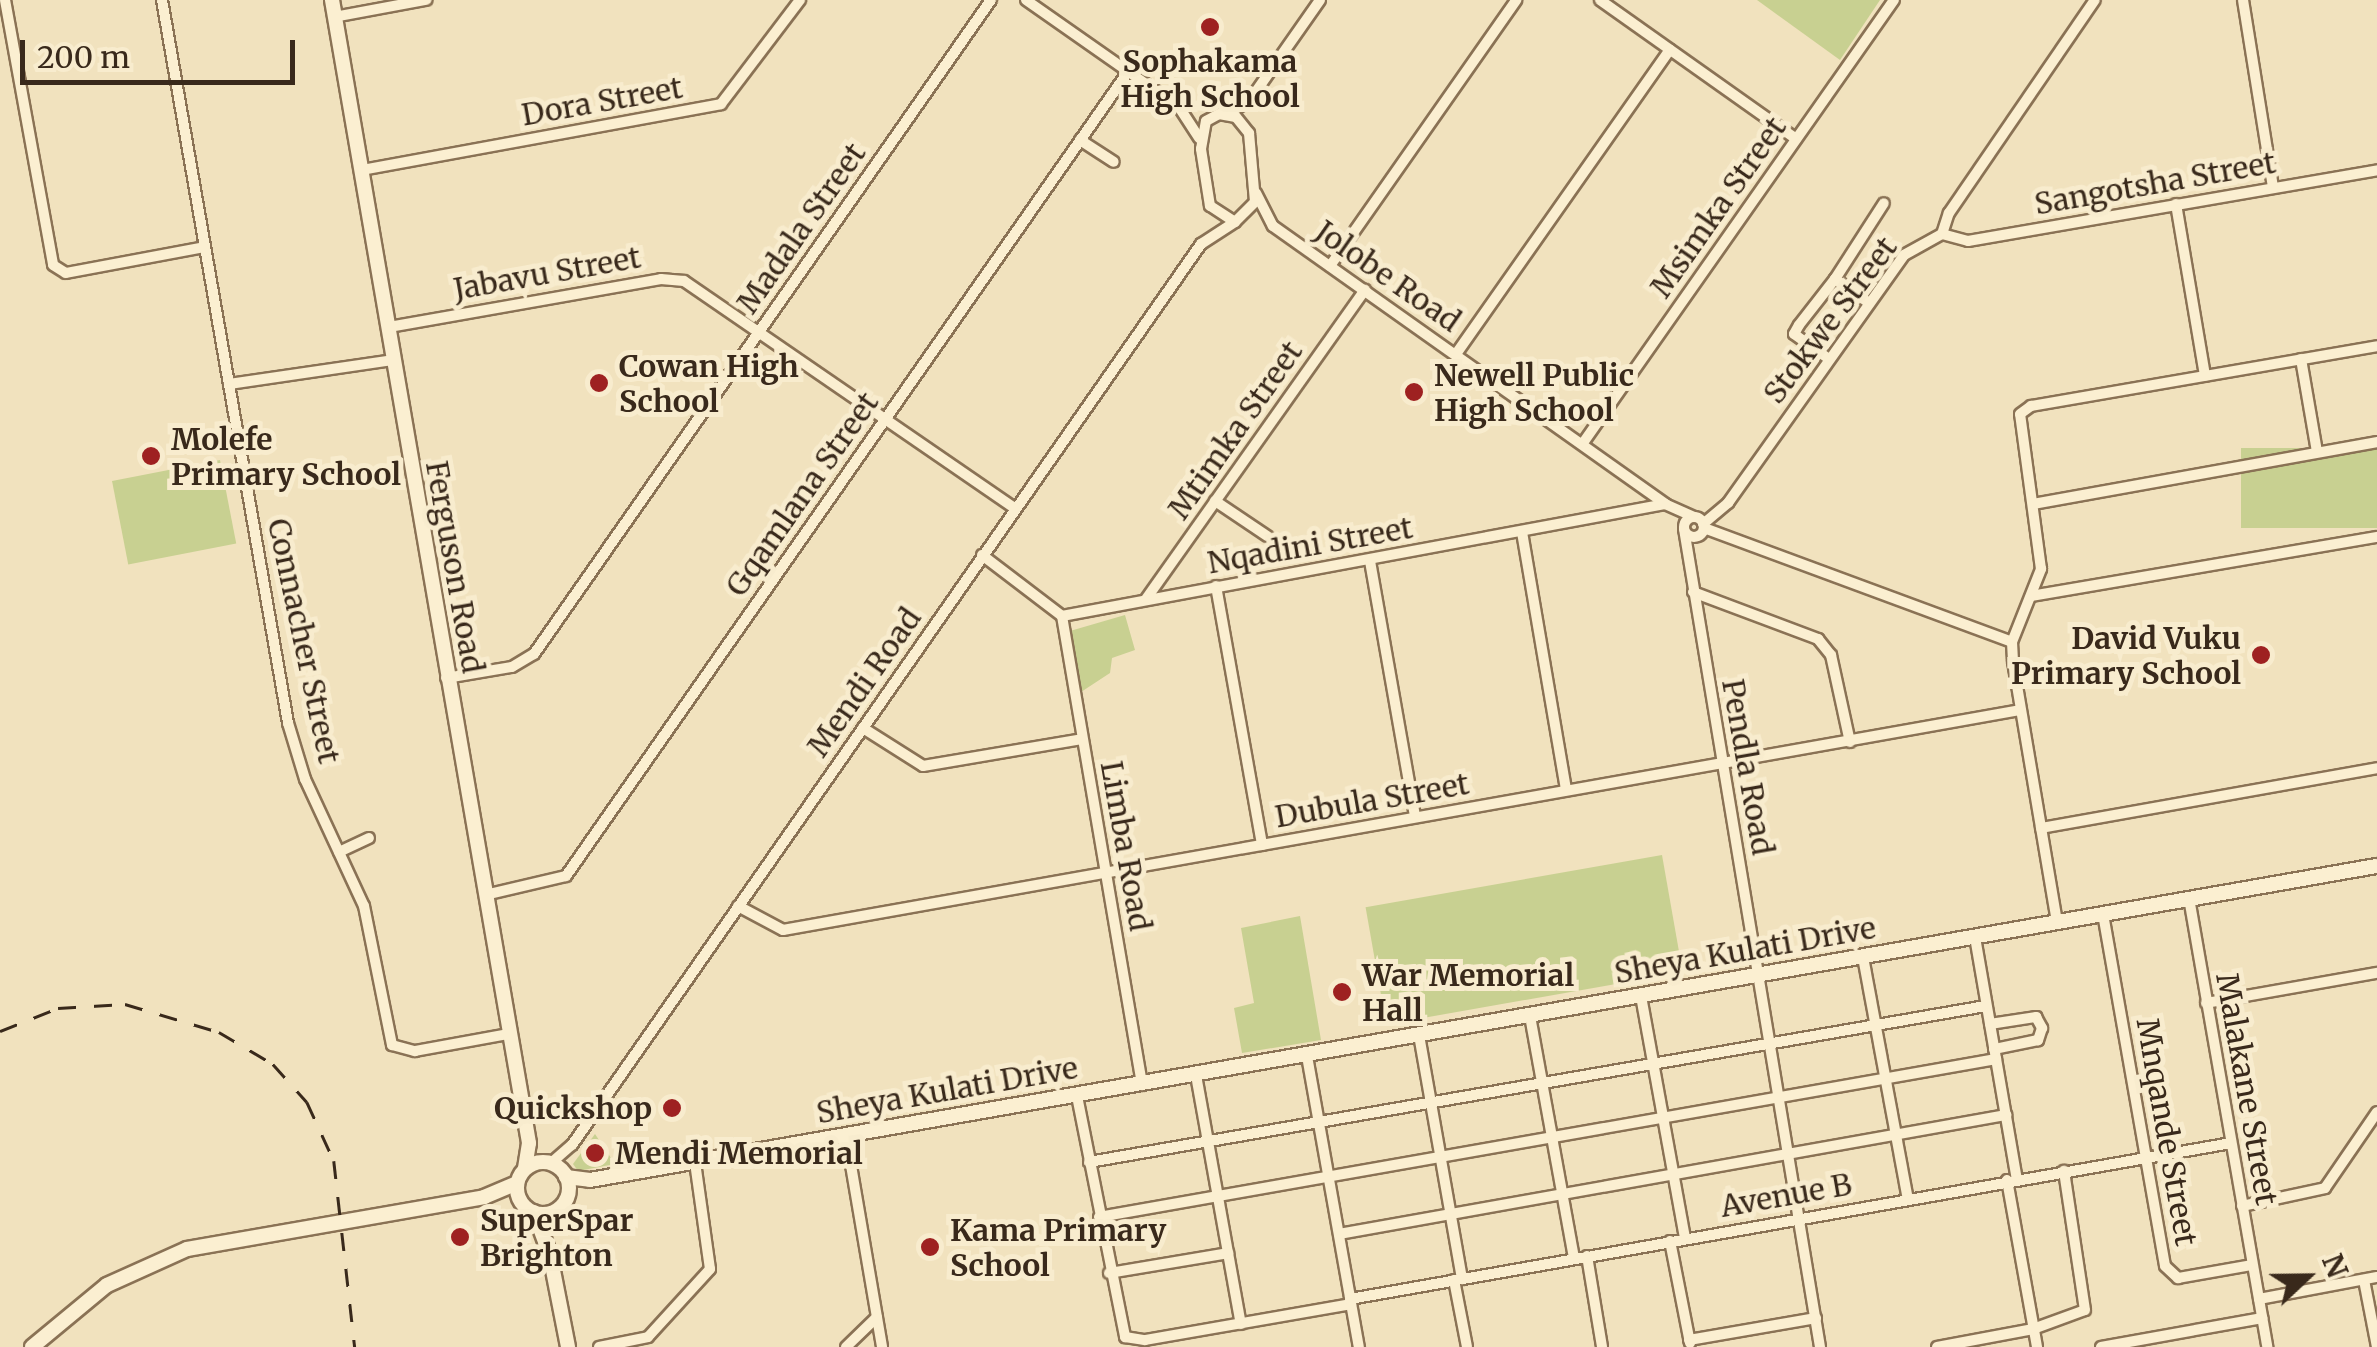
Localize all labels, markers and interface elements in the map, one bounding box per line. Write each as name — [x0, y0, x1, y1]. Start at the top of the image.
marker: Sophakama High School — [1199, 16, 1221, 38]
scale bar — [25, 20, 300, 82]
text: 200 m — [37, 38, 130, 76]
place label: Sophakama High School — [1120, 43, 1300, 114]
street label: Dora Street — [519, 69, 685, 133]
street label: Msimka Street — [1643, 110, 1793, 304]
street label: Madala Street — [729, 136, 873, 320]
street label: Sangotsha Street — [2032, 144, 2278, 222]
street label: Jolobe Road — [1309, 213, 1467, 339]
street label: Stokwe Street — [1756, 230, 1904, 410]
street label: Jabavu Street — [451, 239, 643, 307]
street label: Mtimka Street — [1160, 334, 1310, 526]
place label: Cowan High School — [619, 348, 799, 418]
place label: Newell Public High School — [1434, 357, 1634, 428]
marker: Cowan High School — [588, 372, 610, 394]
marker: Newell Public High School — [1403, 381, 1425, 403]
street label: Gqamlana Street — [718, 385, 886, 603]
place label: Molefe Primary School — [171, 421, 401, 492]
marker: Molefe Primary School — [140, 445, 162, 467]
street label: Ferguson Road — [419, 458, 491, 676]
street label: Nqadini Street — [1205, 509, 1415, 581]
street label: Connacher Street — [260, 515, 348, 767]
street label: Mendi Road — [800, 601, 928, 763]
place label: David Vuku Primary School — [2011, 620, 2241, 690]
marker: David Vuku Primary School — [2250, 644, 2272, 666]
street label: Pendla Road — [1715, 676, 1781, 858]
street label: Limba Road — [1093, 758, 1159, 934]
street label: Dubula Street — [1272, 765, 1472, 835]
street label: Sheya Kulati Drive — [1612, 909, 1878, 991]
place label: War Memorial Hall — [1362, 957, 1574, 1028]
street label: Malakane Street — [2209, 970, 2285, 1208]
marker: War Memorial Hall — [1331, 981, 1353, 1003]
street label: Mnqande Street — [2129, 1016, 2205, 1248]
street label: Sheya Kulati Drive — [814, 1049, 1080, 1131]
place label: Quickshop — [494, 1090, 652, 1126]
marker: Quickshop — [661, 1097, 683, 1119]
place label: Mendi Memorial — [615, 1135, 863, 1171]
marker: Mendi Memorial — [584, 1142, 606, 1164]
street label: Avenue B — [1718, 1166, 1854, 1224]
place label: SuperSpar Brighton — [480, 1202, 634, 1272]
place label: Kama Primary School — [950, 1212, 1166, 1282]
marker: SuperSpar Brighton — [449, 1226, 471, 1248]
north arrow — [2257, 1227, 2357, 1327]
marker: Kama Primary School — [919, 1236, 941, 1258]
text: N — [2314, 1249, 2356, 1283]

